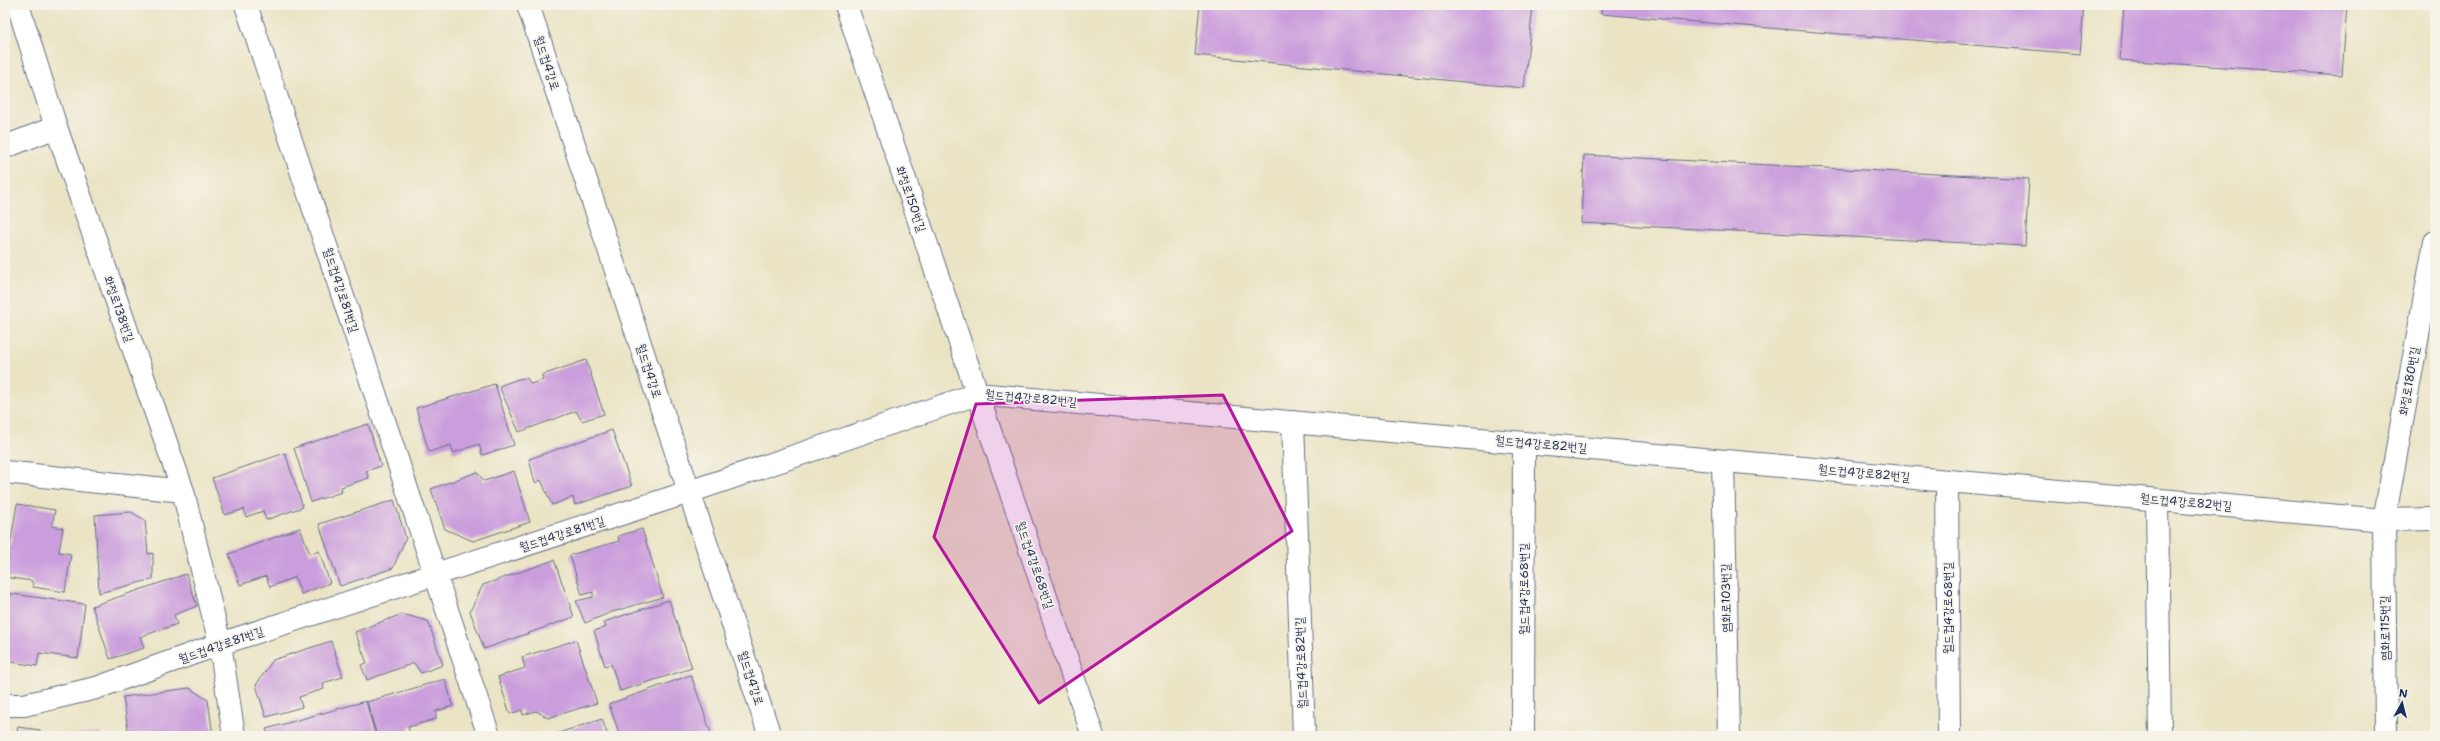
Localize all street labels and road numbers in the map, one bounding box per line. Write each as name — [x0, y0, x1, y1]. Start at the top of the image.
street label: 월드컵4강로 — [531, 34, 563, 92]
street label: 화정로150번길 — [892, 164, 930, 234]
street label: 월드컵4강로81번길 — [320, 245, 362, 335]
street label: 화정로138번길 — [100, 274, 138, 345]
street label: 월드컵4강로 — [633, 342, 665, 400]
street label: 화정로180번길 — [2395, 345, 2423, 417]
street label: 월드컵4강로82번길 — [984, 386, 1078, 410]
street label: 월드컵4강로82번길 — [1494, 432, 1588, 456]
street label: 월드컵4강로82번길 — [1817, 461, 1911, 485]
street label: 월드컵4강로82번길 — [2139, 490, 2233, 514]
street label: 월드컵4강로81번길 — [517, 513, 607, 555]
street label: 월드컵4강로68번길 — [1012, 519, 1058, 612]
street label: 월드컵4강로68번길 — [1516, 543, 1532, 635]
street label: 월드컵4강로68번길 — [1940, 562, 1956, 654]
street label: 염화로103번길 — [1717, 563, 1735, 633]
street label: 염화로115번길 — [2376, 595, 2394, 661]
street label: 월드컵4강로82번길 — [1291, 616, 1311, 709]
street label: 월드컵4강로81번길 — [176, 623, 266, 667]
street label: 월드컵4강로 — [735, 649, 767, 707]

